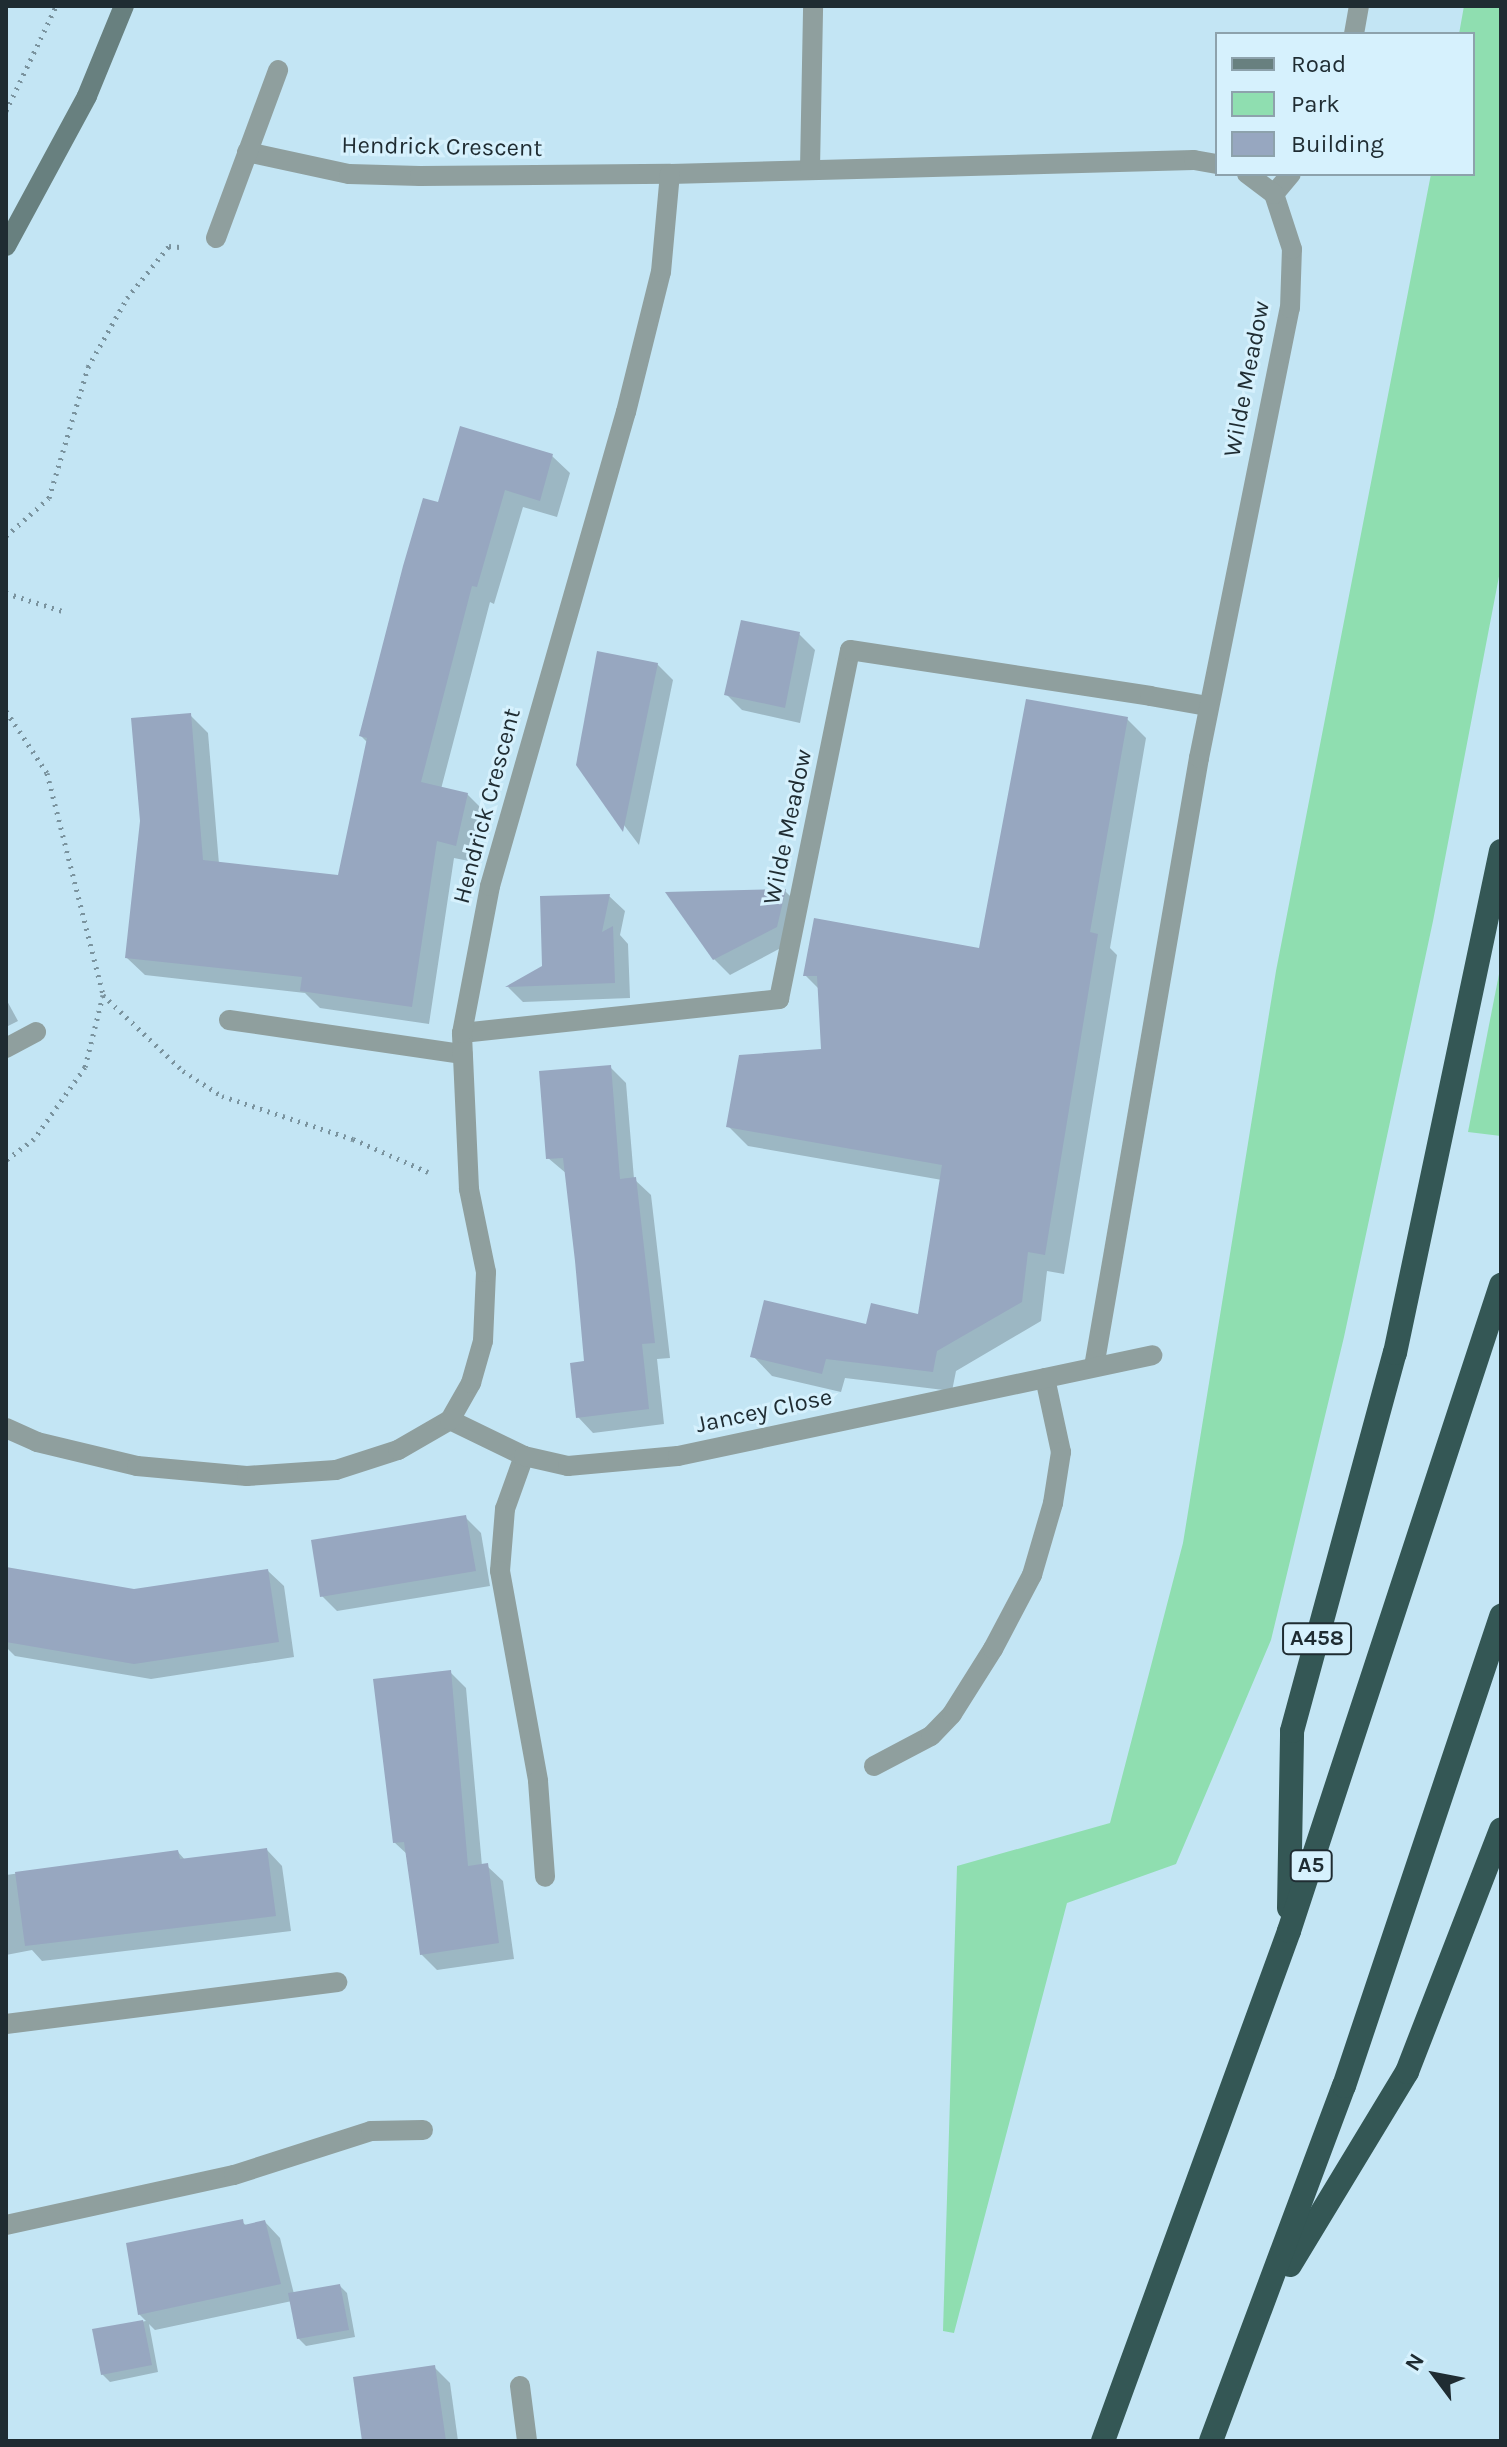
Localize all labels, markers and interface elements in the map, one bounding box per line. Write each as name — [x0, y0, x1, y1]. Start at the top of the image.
legend — [1215, 32, 1475, 176]
text: Road — [1291, 50, 1346, 78]
text: Park — [1291, 90, 1340, 118]
text: Building — [1291, 130, 1384, 158]
street label: Hendrick Crescent — [341, 131, 543, 163]
street label: Wilde Meadow — [1218, 299, 1276, 459]
street label: Hendrick Crescent — [447, 705, 527, 907]
street label: Wilde Meadow — [757, 747, 819, 907]
street label: Jancey Close — [693, 1383, 835, 1439]
road number: A458 — [1281, 1621, 1353, 1657]
road number: A5 — [1289, 1848, 1333, 1884]
north arrow — [1395, 2335, 1475, 2415]
text: N — [1399, 2349, 1430, 2376]

